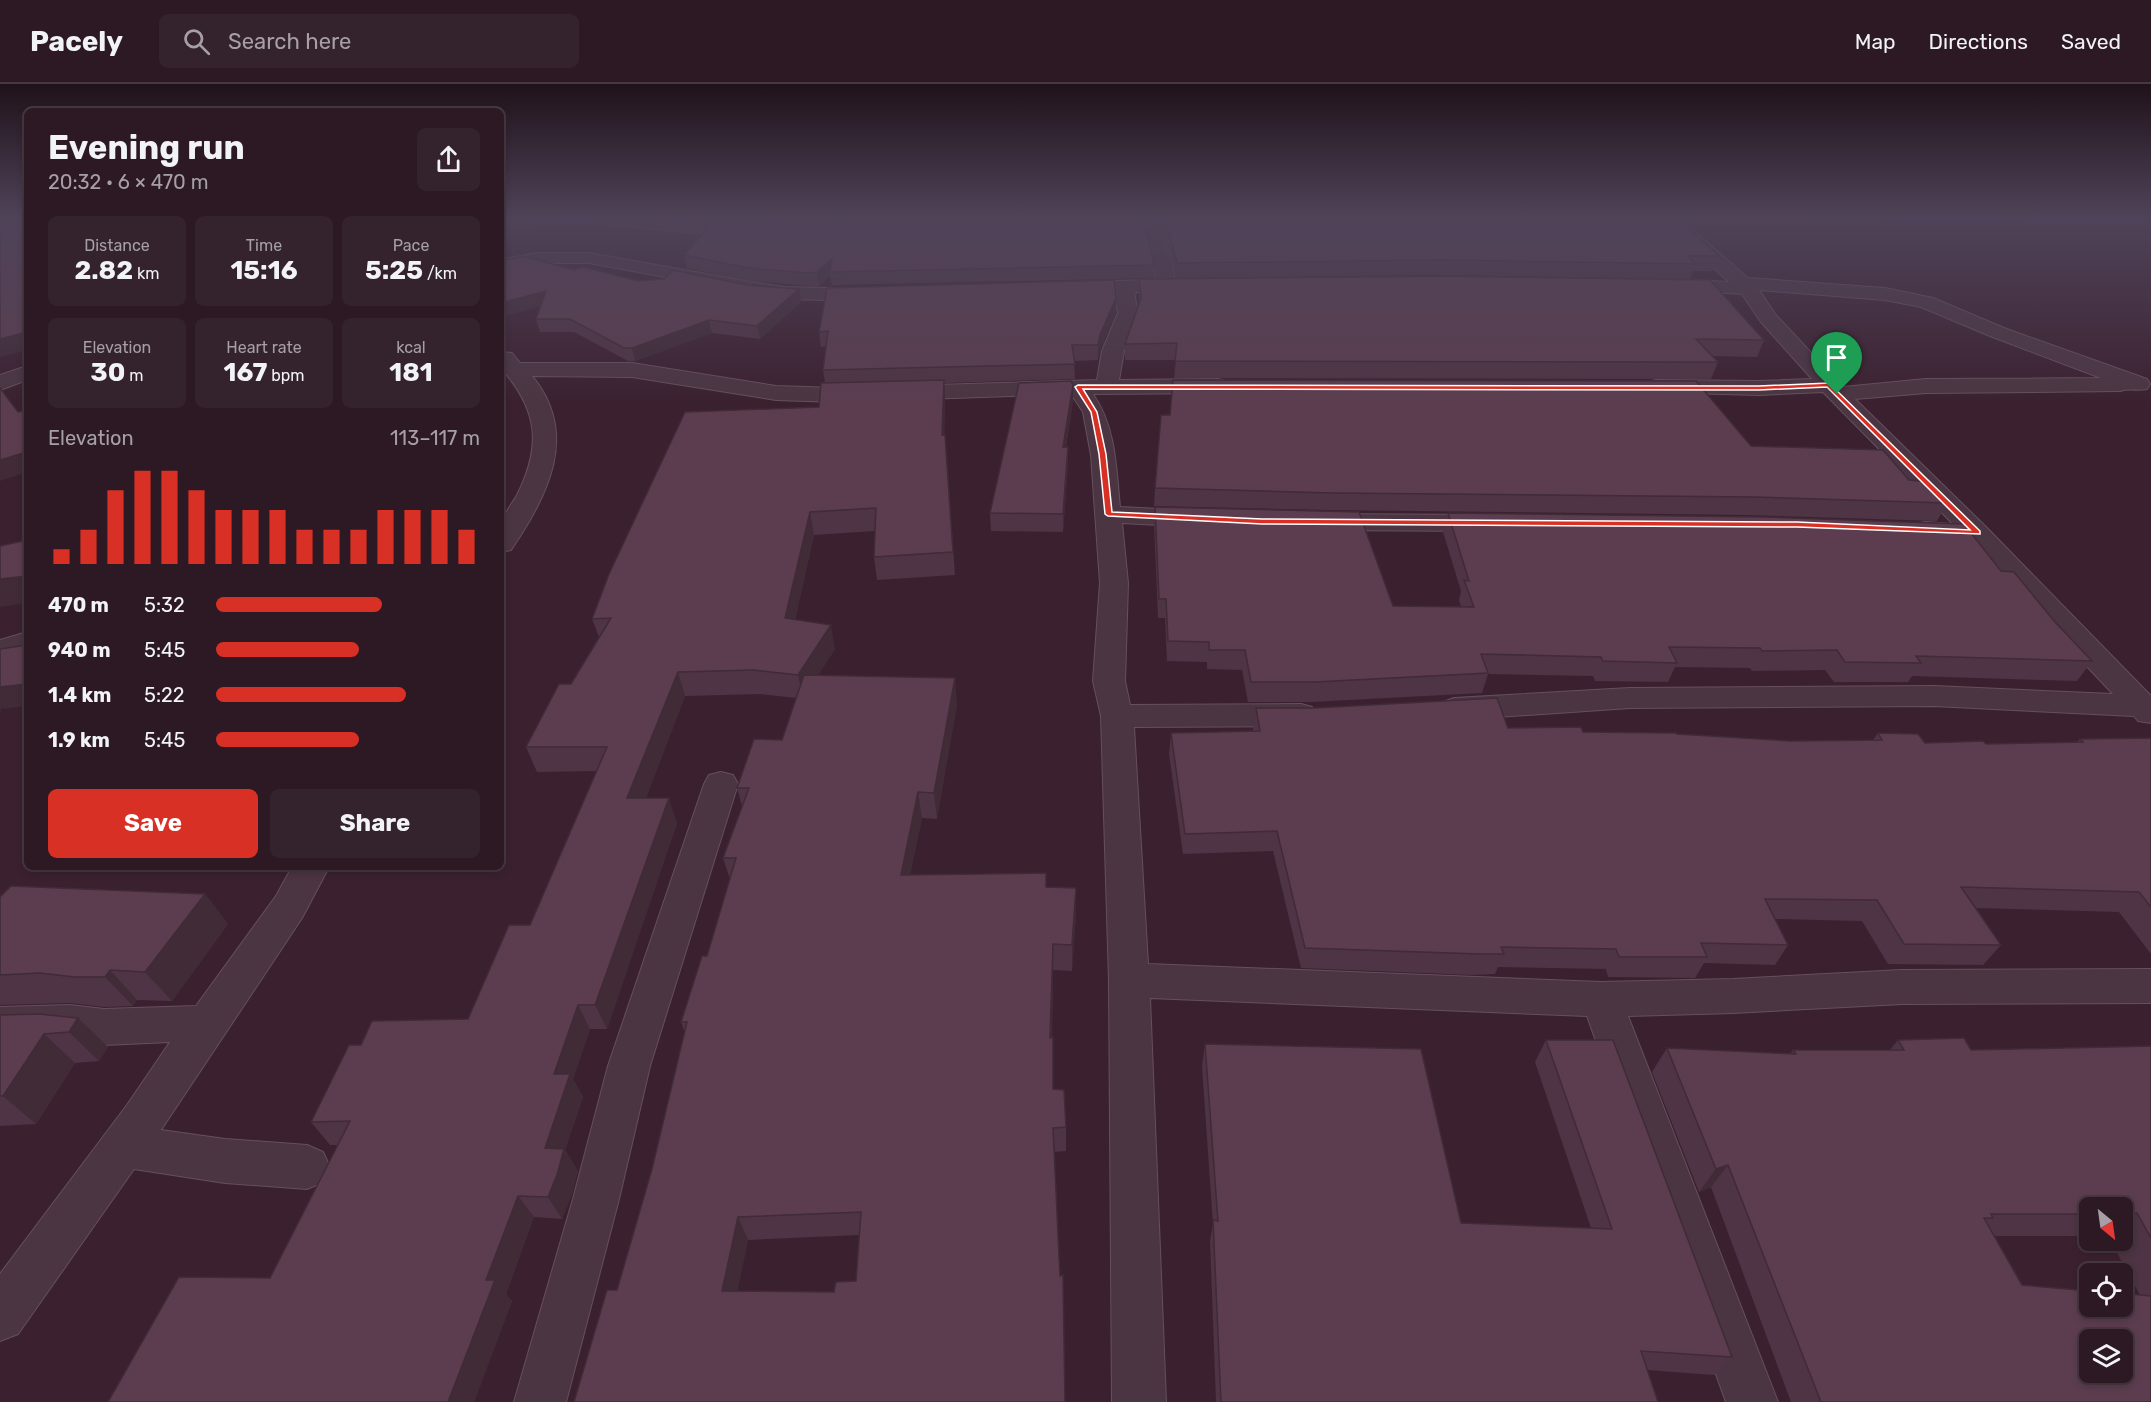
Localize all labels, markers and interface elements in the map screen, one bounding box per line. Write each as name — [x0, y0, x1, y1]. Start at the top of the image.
search box — [159, 14, 579, 68]
text: Pacely — [30, 25, 123, 58]
icon: search — [180, 25, 213, 58]
text: Search here — [228, 28, 351, 55]
text: Map — [1855, 29, 1896, 54]
text: Directions — [1929, 29, 2028, 54]
text: Saved — [2061, 29, 2121, 54]
text: Evening run — [48, 128, 245, 167]
button: share — [417, 128, 480, 191]
text: 20:32 · 6 × 470 m — [48, 170, 208, 194]
text: Distance — [84, 236, 150, 255]
text: Time — [246, 236, 282, 255]
text: Pace — [393, 236, 429, 255]
text: 2.82 — [74, 255, 133, 286]
text: 15:16 — [230, 255, 298, 286]
text: 5:25 — [365, 255, 423, 286]
text: km — [133, 264, 160, 283]
text: /km — [423, 264, 457, 283]
pin — [1811, 332, 1862, 394]
text: Elevation — [83, 338, 151, 357]
text: Heart rate — [226, 338, 302, 357]
text: kcal — [396, 338, 426, 357]
icon: arrive — [1820, 341, 1853, 374]
text: 30 — [91, 357, 125, 388]
text: 167 — [223, 357, 267, 388]
text: 181 — [389, 357, 433, 388]
text: m — [125, 366, 143, 385]
text: bpm — [267, 366, 305, 385]
text: Elevation — [48, 426, 134, 450]
text: 113–117 m — [390, 426, 480, 450]
text: 470 m — [48, 593, 109, 617]
text: 5:32 — [144, 593, 185, 617]
text: 940 m — [48, 638, 111, 662]
text: 5:45 — [144, 638, 185, 662]
text: 1.4 km — [48, 683, 111, 707]
text: 5:22 — [144, 683, 184, 707]
text: 1.9 km — [48, 728, 110, 752]
text: 5:45 — [144, 728, 185, 752]
button: Save — [48, 789, 258, 858]
button: Share — [270, 789, 480, 858]
north arrow — [2079, 1197, 2133, 1251]
map controls — [2079, 1197, 2133, 1383]
button: locate — [2079, 1263, 2133, 1317]
button: layers — [2079, 1329, 2133, 1383]

